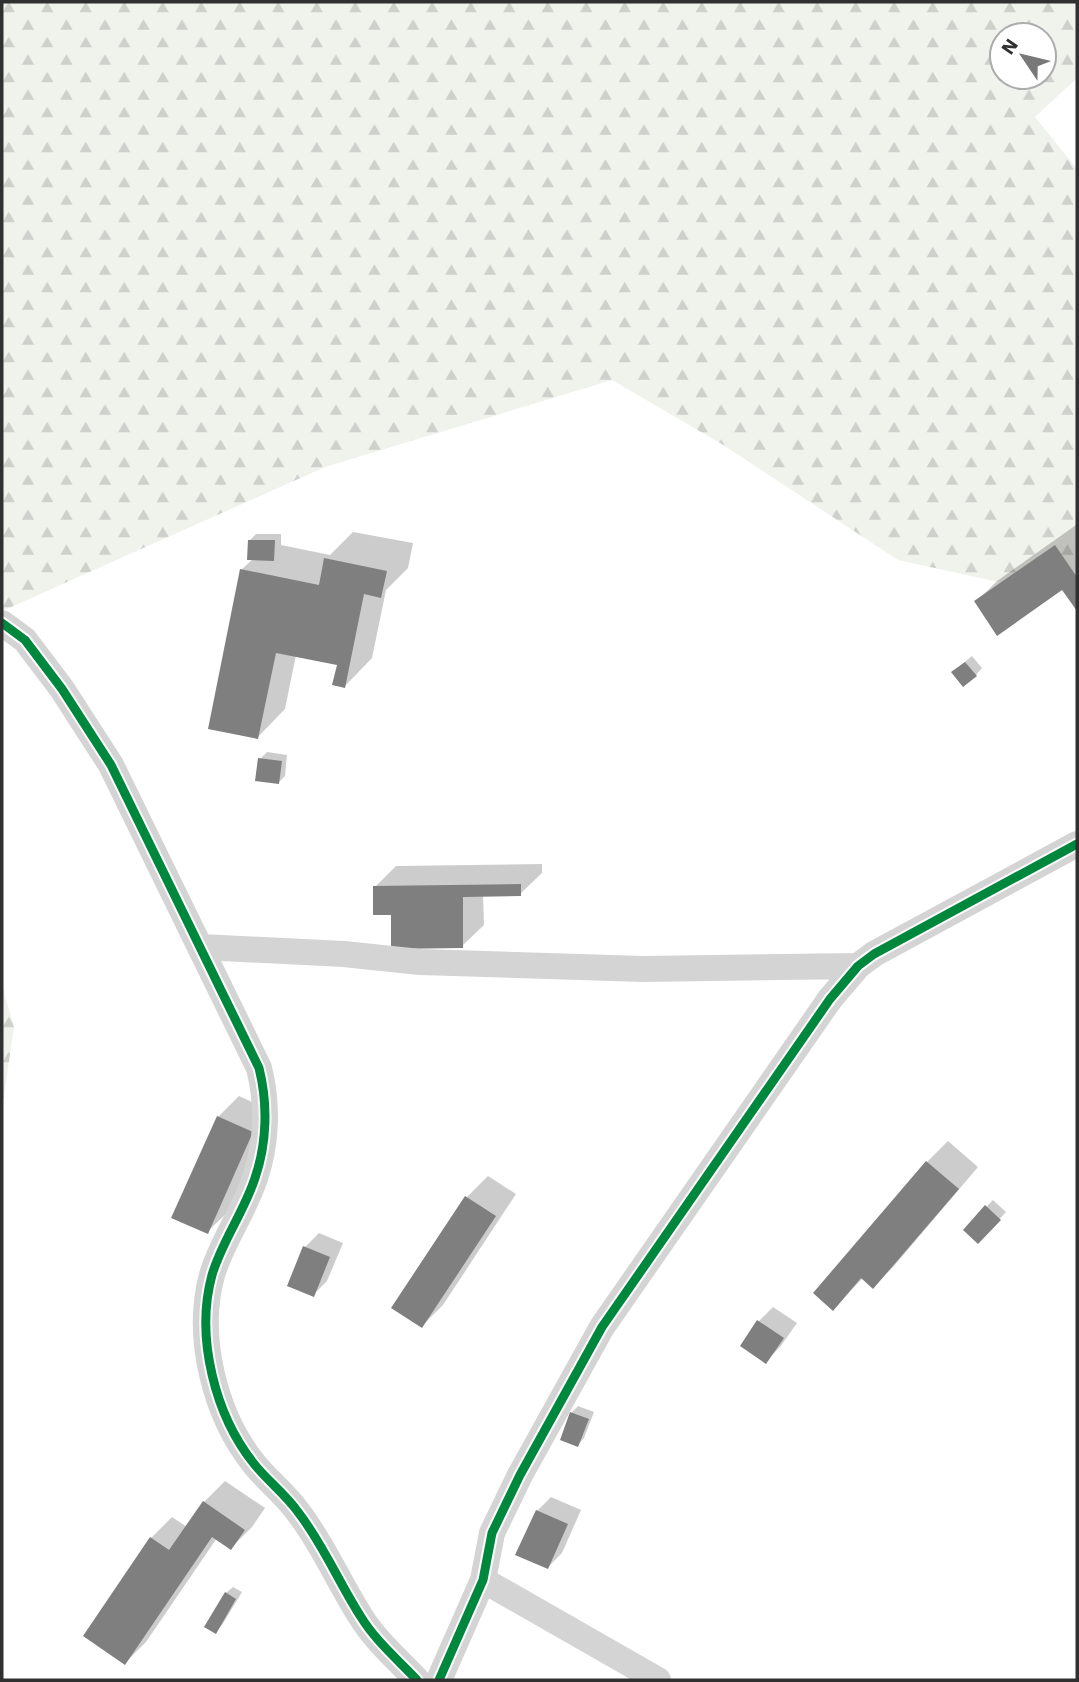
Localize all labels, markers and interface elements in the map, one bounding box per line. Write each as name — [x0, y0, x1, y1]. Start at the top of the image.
north arrow — [988, 21, 1058, 91]
text: N — [996, 34, 1023, 59]

